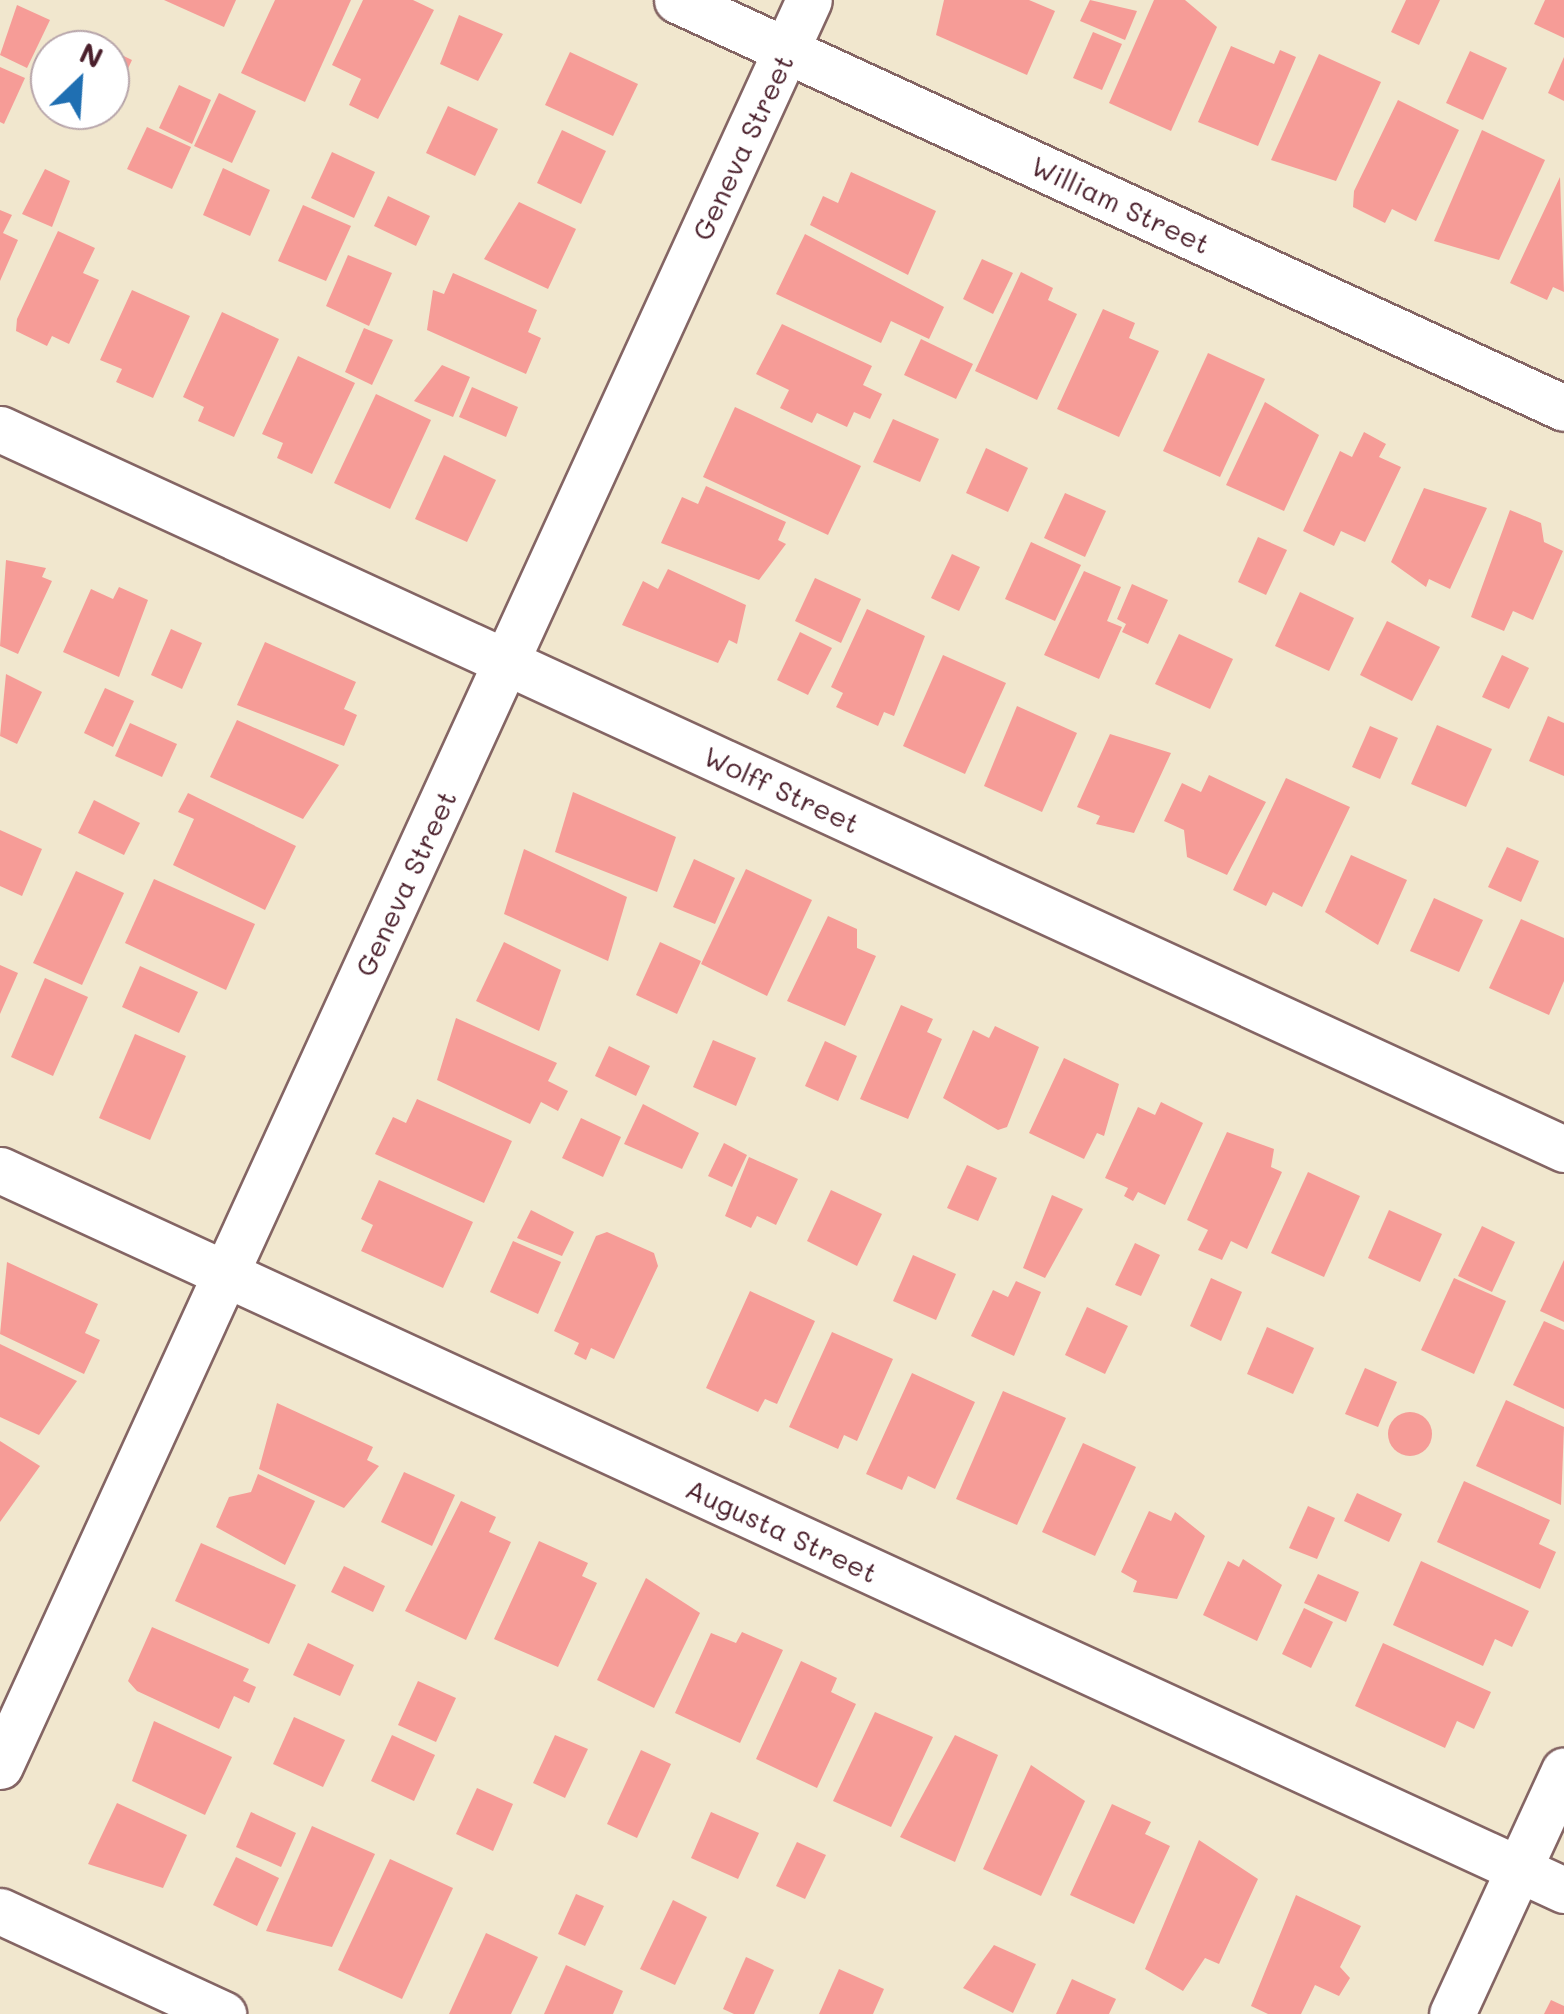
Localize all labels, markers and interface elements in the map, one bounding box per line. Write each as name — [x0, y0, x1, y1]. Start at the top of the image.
north arrow — [30, 30, 130, 130]
text: N — [75, 34, 109, 75]
street label: Geneva Street — [684, 49, 800, 245]
street label: William Street — [1026, 148, 1216, 260]
street label: Wolff Street — [699, 738, 865, 840]
street label: Geneva Street — [347, 785, 463, 981]
street label: Augusta Street — [681, 1471, 883, 1589]

